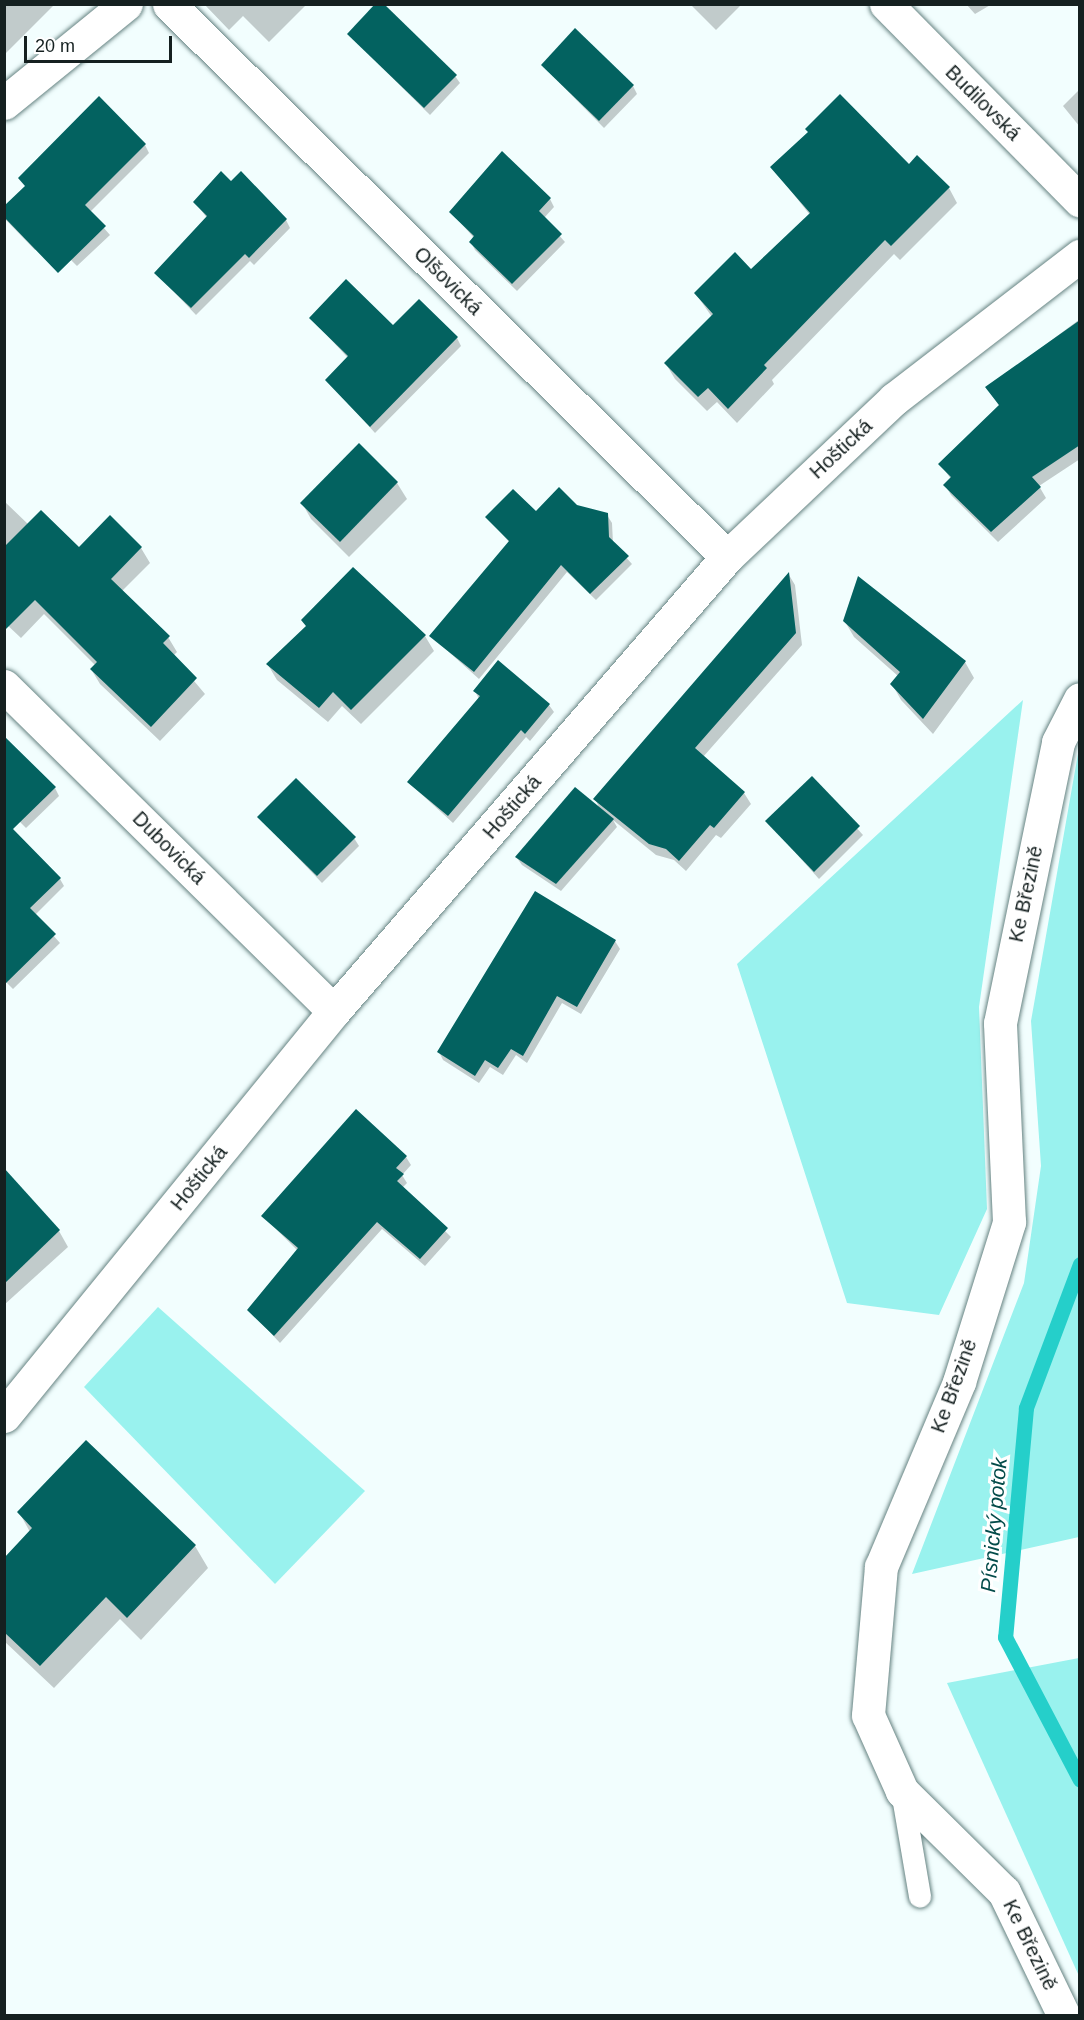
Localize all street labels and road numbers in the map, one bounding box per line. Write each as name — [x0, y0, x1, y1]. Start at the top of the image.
street label: Budilovská — [940, 60, 1026, 146]
street label: Olšovická — [409, 242, 487, 320]
street label: Hoštická — [805, 414, 877, 484]
street label: Hoštická — [478, 770, 546, 844]
street label: Dubovická — [128, 807, 210, 889]
street label: Ke Březině — [1004, 844, 1048, 944]
street label: Hoštická — [166, 1141, 232, 1215]
street label: Ke Březině — [926, 1336, 982, 1436]
street label: Ke Březině — [998, 1896, 1062, 1994]

